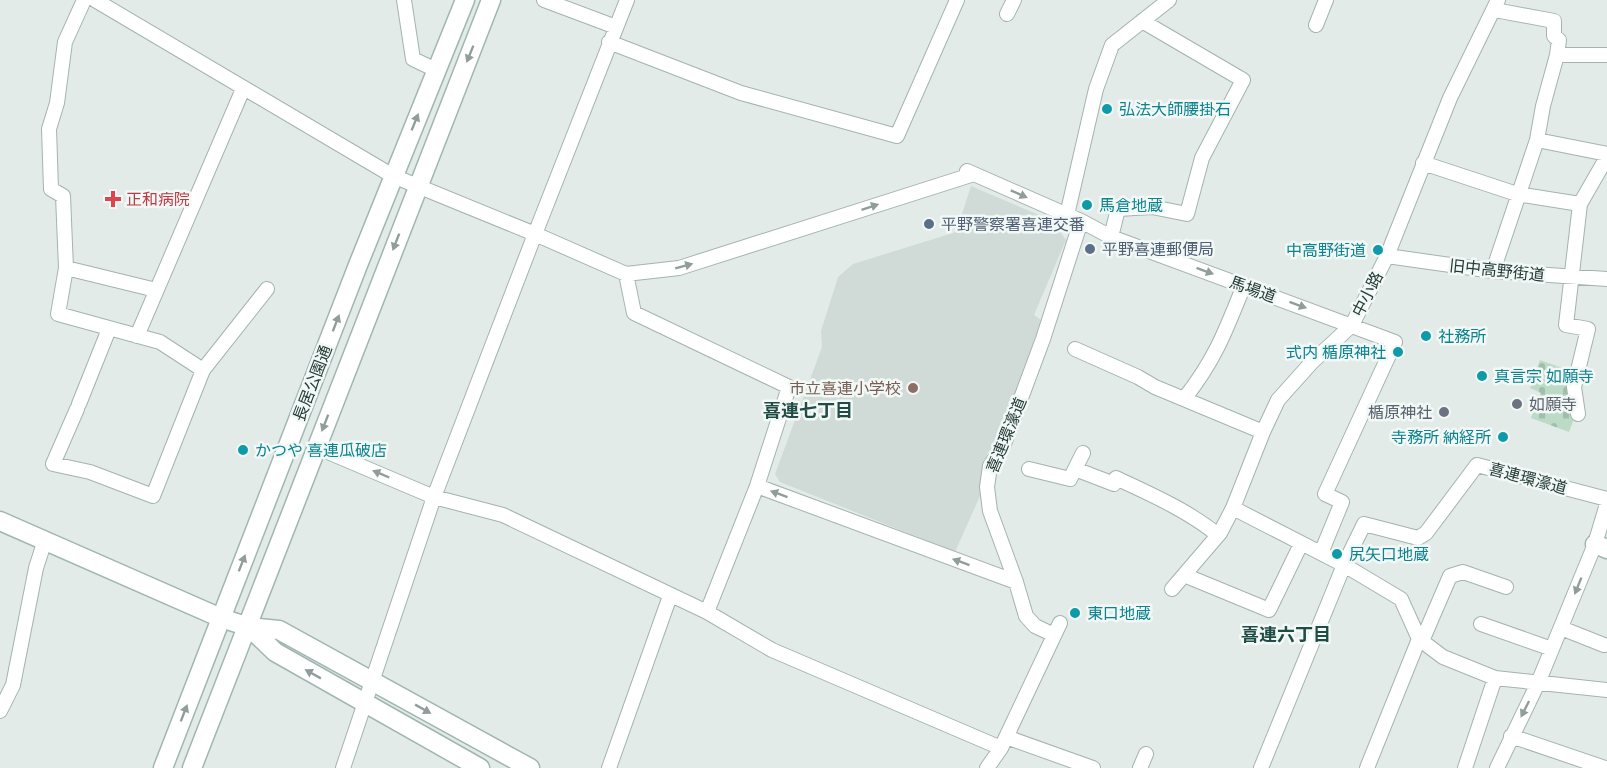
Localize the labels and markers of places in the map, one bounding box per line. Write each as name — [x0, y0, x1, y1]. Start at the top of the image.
place label: 弘法大師腰掛石 — [1119, 99, 1231, 120]
marker: 弘法大師腰掛石 — [1100, 102, 1114, 116]
place label: 正和病院 — [126, 189, 190, 210]
marker: 正和病院 — [104, 190, 122, 208]
place label: 馬倉地蔵 — [1099, 195, 1163, 216]
marker: 馬倉地蔵 — [1080, 198, 1094, 212]
place label: 平野警察署喜連交番 — [941, 214, 1085, 235]
marker: 平野警察署喜連交番 — [922, 217, 936, 231]
place label: 平野喜連郵便局 — [1102, 239, 1214, 260]
place label: 中高野街道 — [1286, 240, 1366, 261]
marker: 平野喜連郵便局 — [1083, 242, 1097, 256]
marker: 中高野街道 — [1371, 243, 1385, 257]
place label: 社務所 — [1438, 326, 1486, 347]
marker: 社務所 — [1419, 329, 1433, 343]
place label: 式内 楯原神社 — [1286, 342, 1386, 363]
marker: 式内 楯原神社 — [1391, 345, 1405, 359]
place label: 真言宗 如願寺 — [1494, 366, 1594, 387]
marker: 真言宗 如願寺 — [1475, 369, 1489, 383]
place label: 市立喜連小学校 — [789, 378, 901, 399]
marker: 市立喜連小学校 — [906, 381, 920, 395]
place label: 如願寺 — [1529, 394, 1577, 415]
marker: 如願寺 — [1510, 397, 1524, 411]
place label: 楯原神社 — [1368, 402, 1432, 423]
marker: 楯原神社 — [1437, 405, 1451, 419]
place label: 寺務所 納経所 — [1391, 427, 1491, 448]
marker: 寺務所 納経所 — [1496, 430, 1510, 444]
place label: かつや 喜連瓜破店 — [255, 440, 387, 461]
marker: かつや 喜連瓜破店 — [236, 443, 250, 457]
place label: 尻矢口地蔵 — [1349, 544, 1429, 565]
marker: 尻矢口地蔵 — [1330, 547, 1344, 561]
place label: 東口地蔵 — [1087, 603, 1151, 624]
marker: 東口地蔵 — [1068, 606, 1082, 620]

